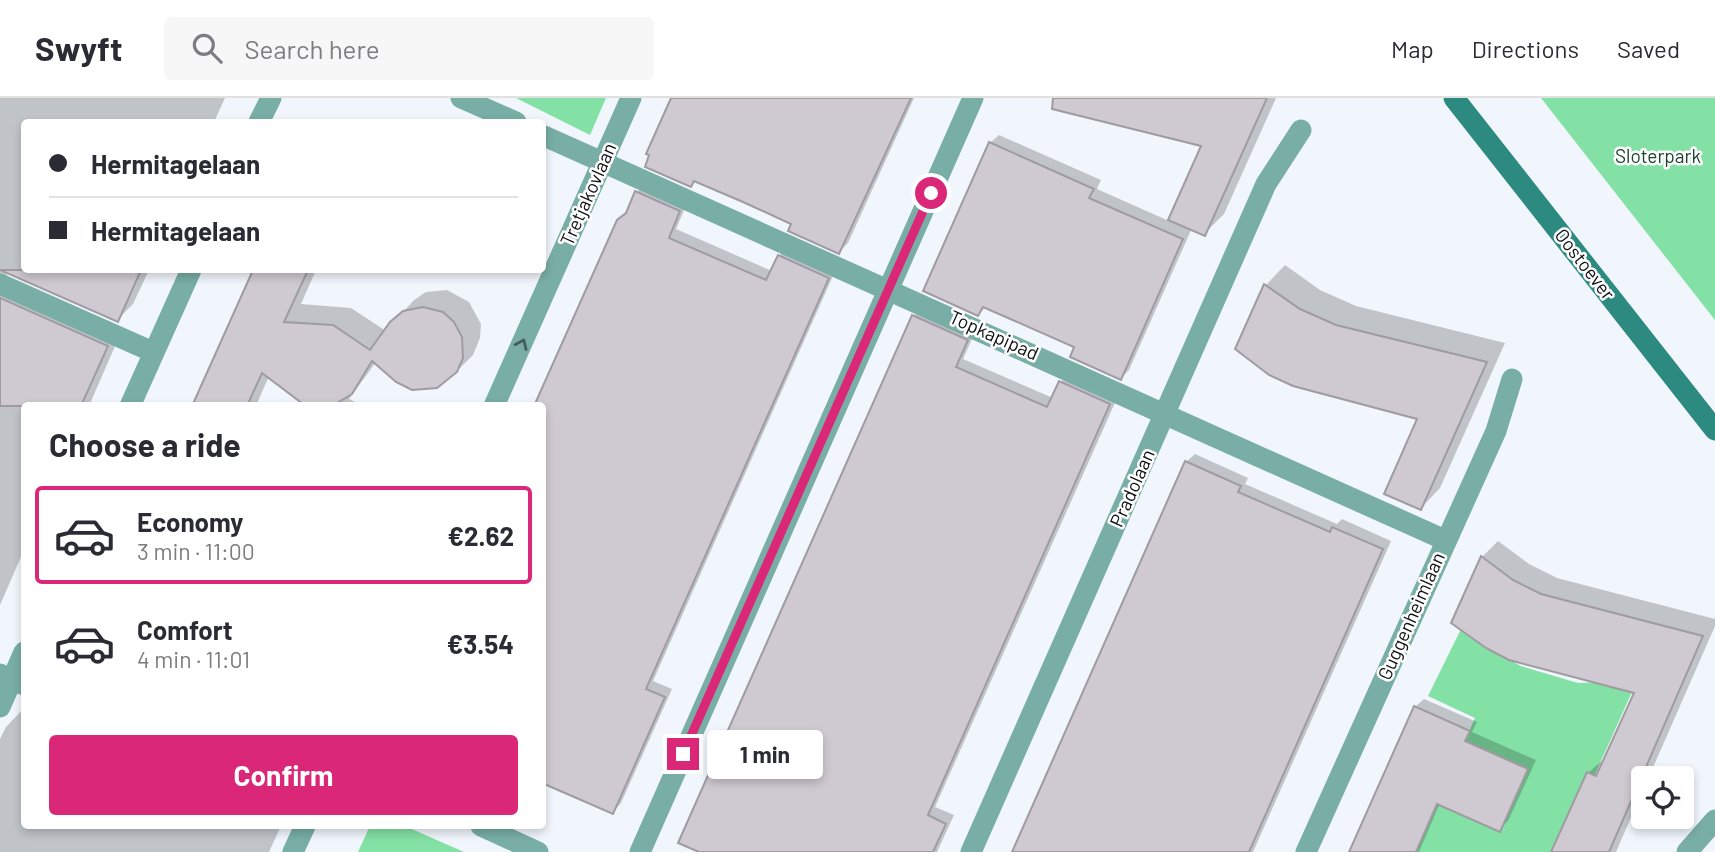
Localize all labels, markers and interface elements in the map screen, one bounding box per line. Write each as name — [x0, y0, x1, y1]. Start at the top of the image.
search box — [164, 17, 654, 80]
text: Swyft — [35, 28, 122, 68]
icon: search — [188, 29, 226, 67]
text: Search here — [244, 33, 380, 64]
text: Map — [1391, 34, 1434, 63]
text: Directions — [1472, 34, 1579, 63]
text: Saved — [1617, 34, 1680, 63]
street label: Tretjakovlaan — [555, 139, 620, 249]
park label: Sloterpark — [1615, 144, 1701, 167]
text: Hermitagelaan — [91, 148, 260, 179]
route start — [915, 177, 947, 209]
text: Hermitagelaan — [91, 215, 260, 246]
street label: Oostoever — [1551, 224, 1620, 304]
street label: Topkapipad — [946, 305, 1042, 364]
one-way arrow — [514, 338, 528, 351]
text: Choose a ride — [49, 425, 241, 463]
street label: Pradolaan — [1104, 445, 1159, 530]
icon: car — [53, 504, 116, 567]
text: Economy — [137, 506, 243, 537]
text: €2.62 — [447, 520, 514, 551]
text: 3 min · 11:00 — [137, 537, 255, 565]
street label: Guggenheimlaan — [1372, 548, 1449, 683]
icon: car — [53, 612, 116, 675]
text: Comfort — [137, 614, 233, 645]
text: €3.54 — [447, 628, 514, 659]
text: 4 min · 11:01 — [137, 645, 250, 673]
callout: 1 min — [708, 730, 823, 778]
button: Confirm — [49, 735, 518, 815]
route end — [667, 738, 699, 770]
text: 1 min — [740, 740, 790, 768]
map controls — [1631, 766, 1694, 829]
button: locate — [1631, 766, 1694, 829]

